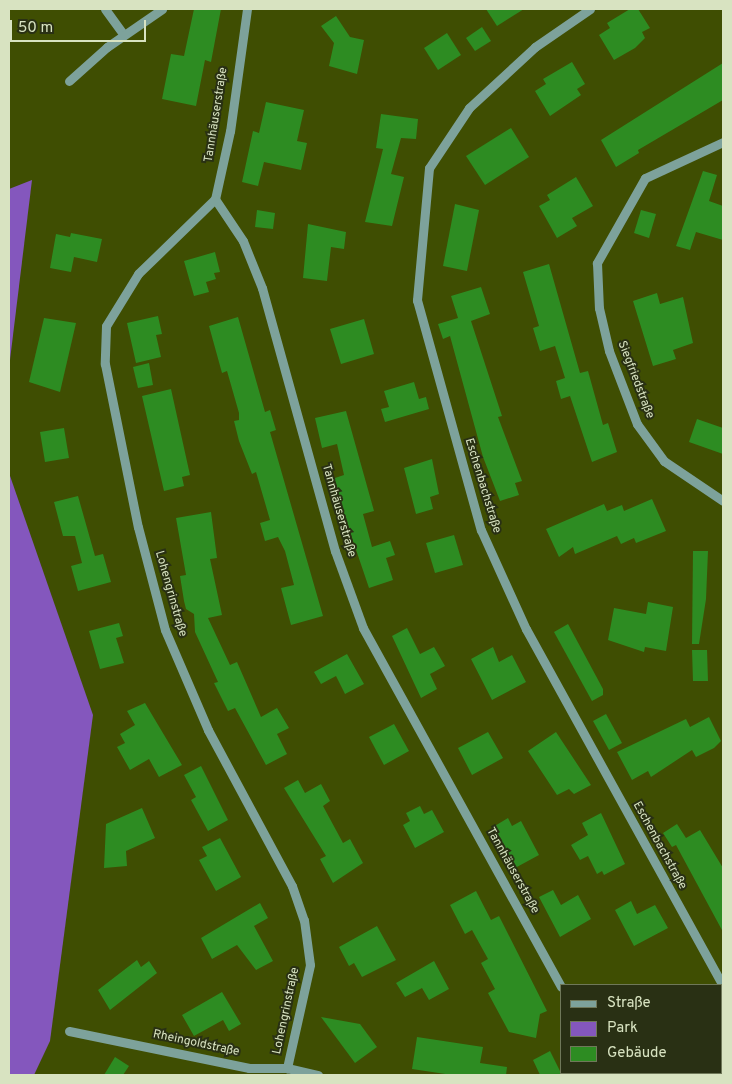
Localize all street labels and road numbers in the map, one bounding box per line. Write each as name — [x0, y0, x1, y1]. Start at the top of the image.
street label: Tannhäuserstraße — [202, 66, 232, 164]
street label: Siegfriedstraße — [614, 339, 656, 421]
street label: Eschenbachstraße — [461, 437, 503, 535]
street label: Tannhäuserstraße — [318, 463, 358, 559]
street label: Lohengrinstraße — [151, 549, 189, 639]
street label: Eschenbachstraße — [629, 800, 689, 892]
street label: Tannhäuserstraße — [482, 825, 542, 917]
street label: Lohengrinstraße — [271, 966, 303, 1056]
street label: Rheingoldstraße — [151, 1028, 241, 1060]

